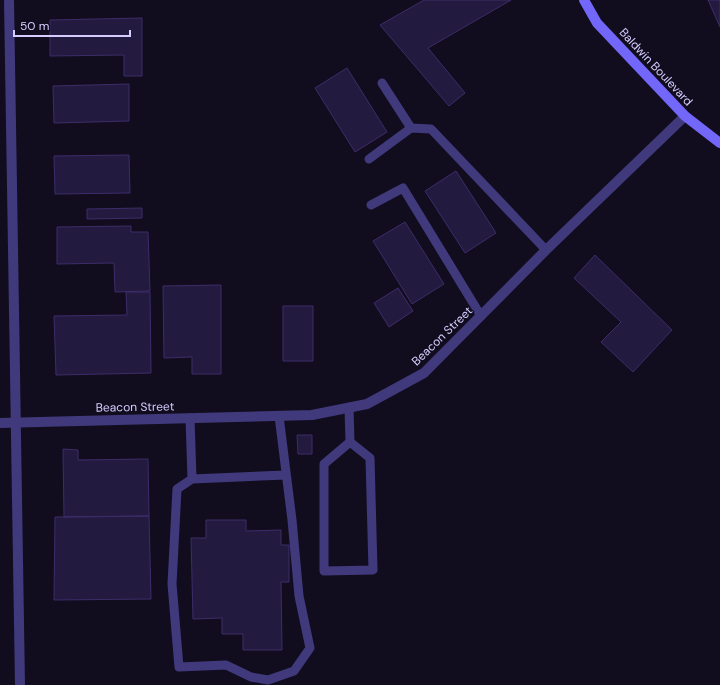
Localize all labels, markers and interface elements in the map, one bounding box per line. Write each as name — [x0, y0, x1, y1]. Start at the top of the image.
scale bar — [14, 12, 130, 38]
text: 50 m — [20, 18, 49, 34]
street label: Baldwin Boulevard — [616, 25, 696, 109]
street label: Beacon Street — [408, 303, 476, 369]
street label: Beacon Street — [96, 398, 175, 416]

